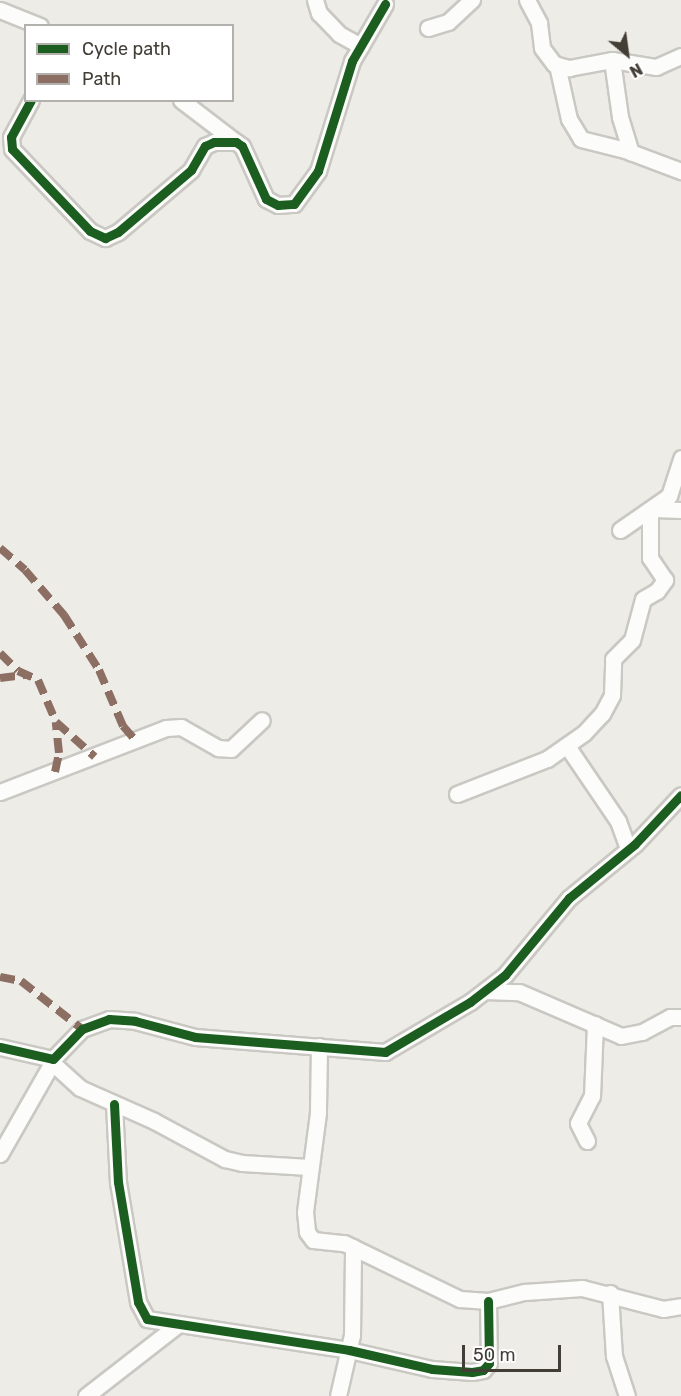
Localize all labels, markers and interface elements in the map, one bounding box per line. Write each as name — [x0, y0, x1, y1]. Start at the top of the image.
legend — [24, 24, 234, 102]
north arrow — [597, 24, 657, 84]
text: Cycle path — [82, 38, 171, 60]
text: N — [626, 59, 646, 81]
text: Path — [82, 68, 121, 90]
scale bar — [465, 1333, 564, 1371]
text: 50 m — [473, 1344, 516, 1366]

